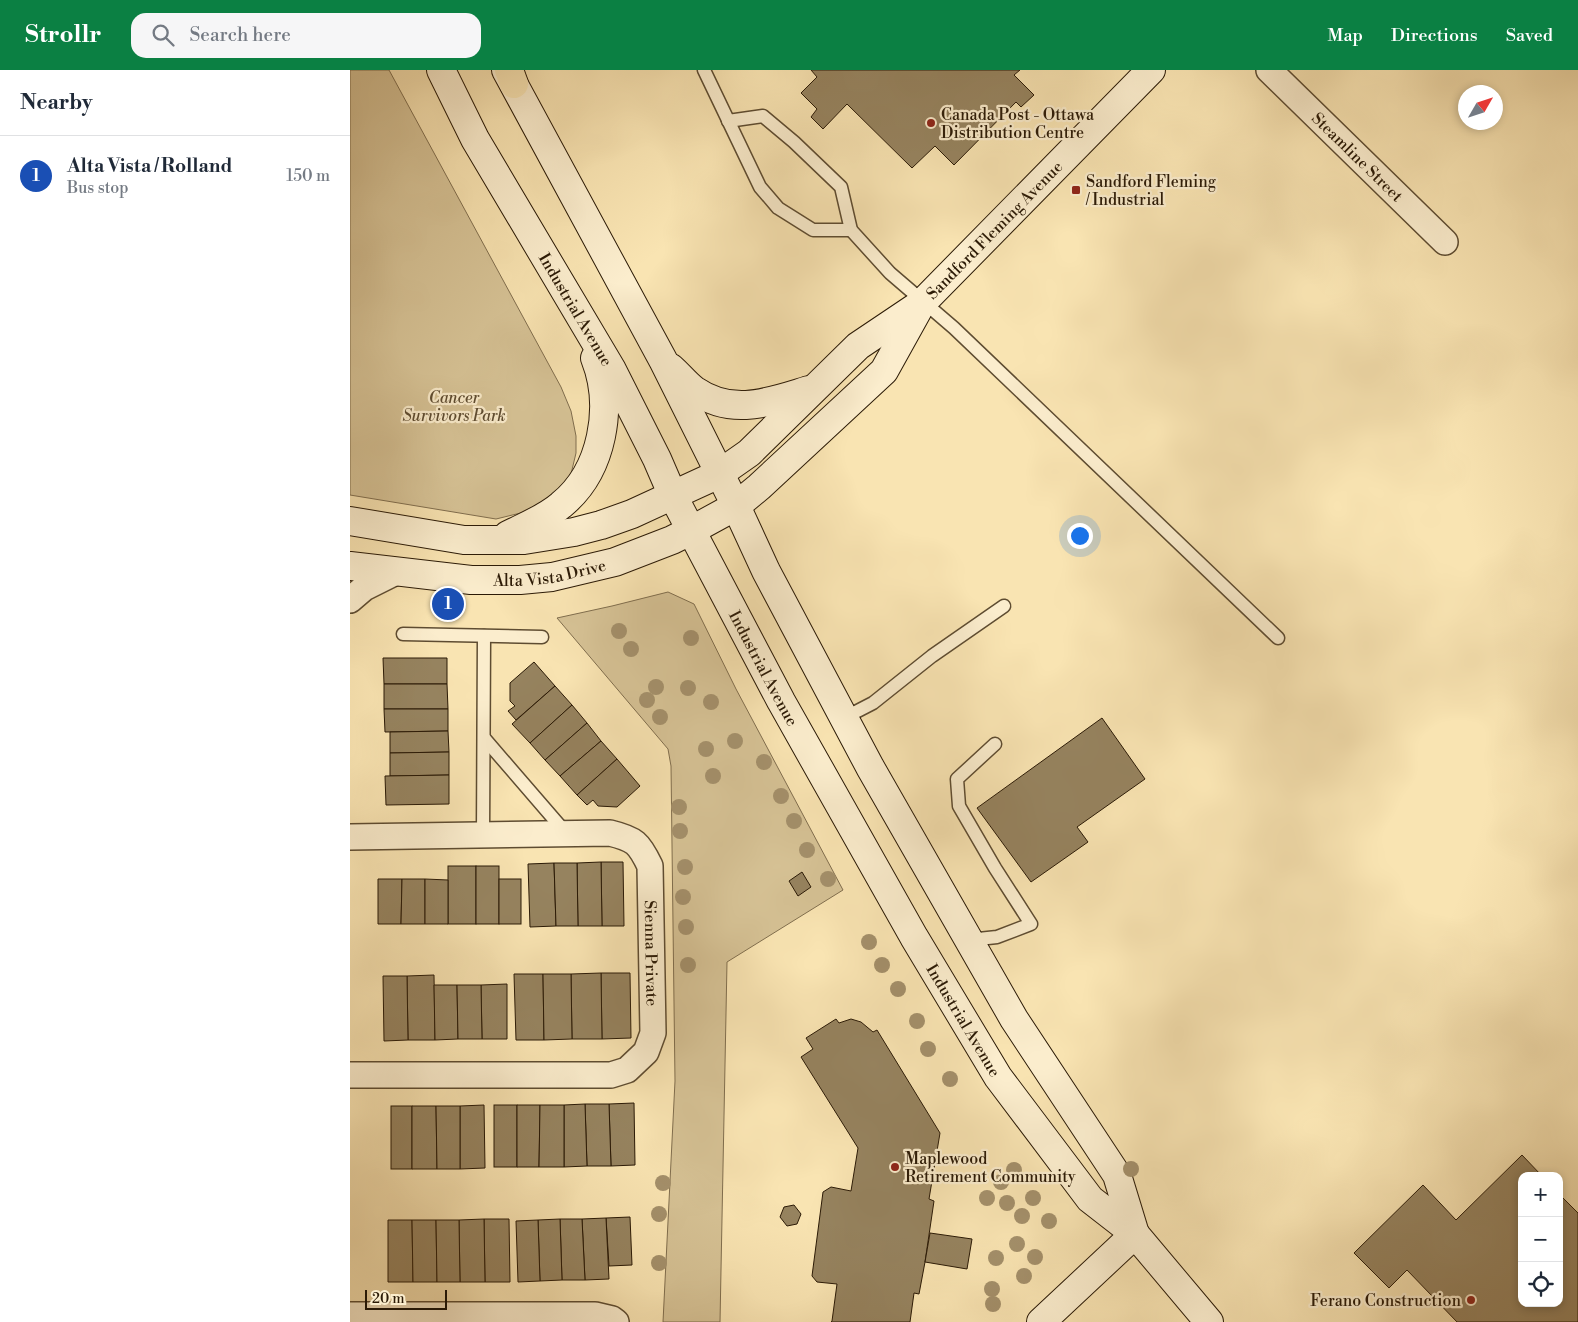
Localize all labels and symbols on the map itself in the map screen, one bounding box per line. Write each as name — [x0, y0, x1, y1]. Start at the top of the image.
north arrow — [1458, 85, 1503, 130]
place label: Canada Post - Ottawa Distribution Centre — [941, 105, 1095, 143]
street label: Steamline Street — [1307, 108, 1407, 207]
marker: Canada Post - Ottawa Distribution Centre — [925, 117, 937, 129]
street label: Sandford Fleming Avenue — [922, 157, 1067, 304]
place label: Sandford Fleming / Industrial — [1085, 172, 1217, 210]
marker: Sandford Fleming / Industrial — [1070, 184, 1082, 196]
street label: Industrial Avenue — [534, 250, 616, 370]
park label: Cancer Survivors Park — [402, 388, 506, 426]
your location — [1067, 523, 1093, 549]
street label: Alta Vista Drive — [492, 555, 608, 591]
pin: 1 — [432, 585, 464, 623]
street label: Industrial Avenue — [724, 607, 802, 730]
street label: Sienna Private — [640, 900, 662, 1006]
street label: Industrial Avenue — [921, 960, 1005, 1081]
place label: Maplewood Retirement Community — [905, 1149, 1076, 1187]
marker: Maplewood Retirement Community — [889, 1161, 901, 1173]
scale bar — [365, 1287, 448, 1310]
place label: Ferano Construction — [1310, 1291, 1461, 1311]
marker: Ferano Construction — [1465, 1294, 1477, 1306]

